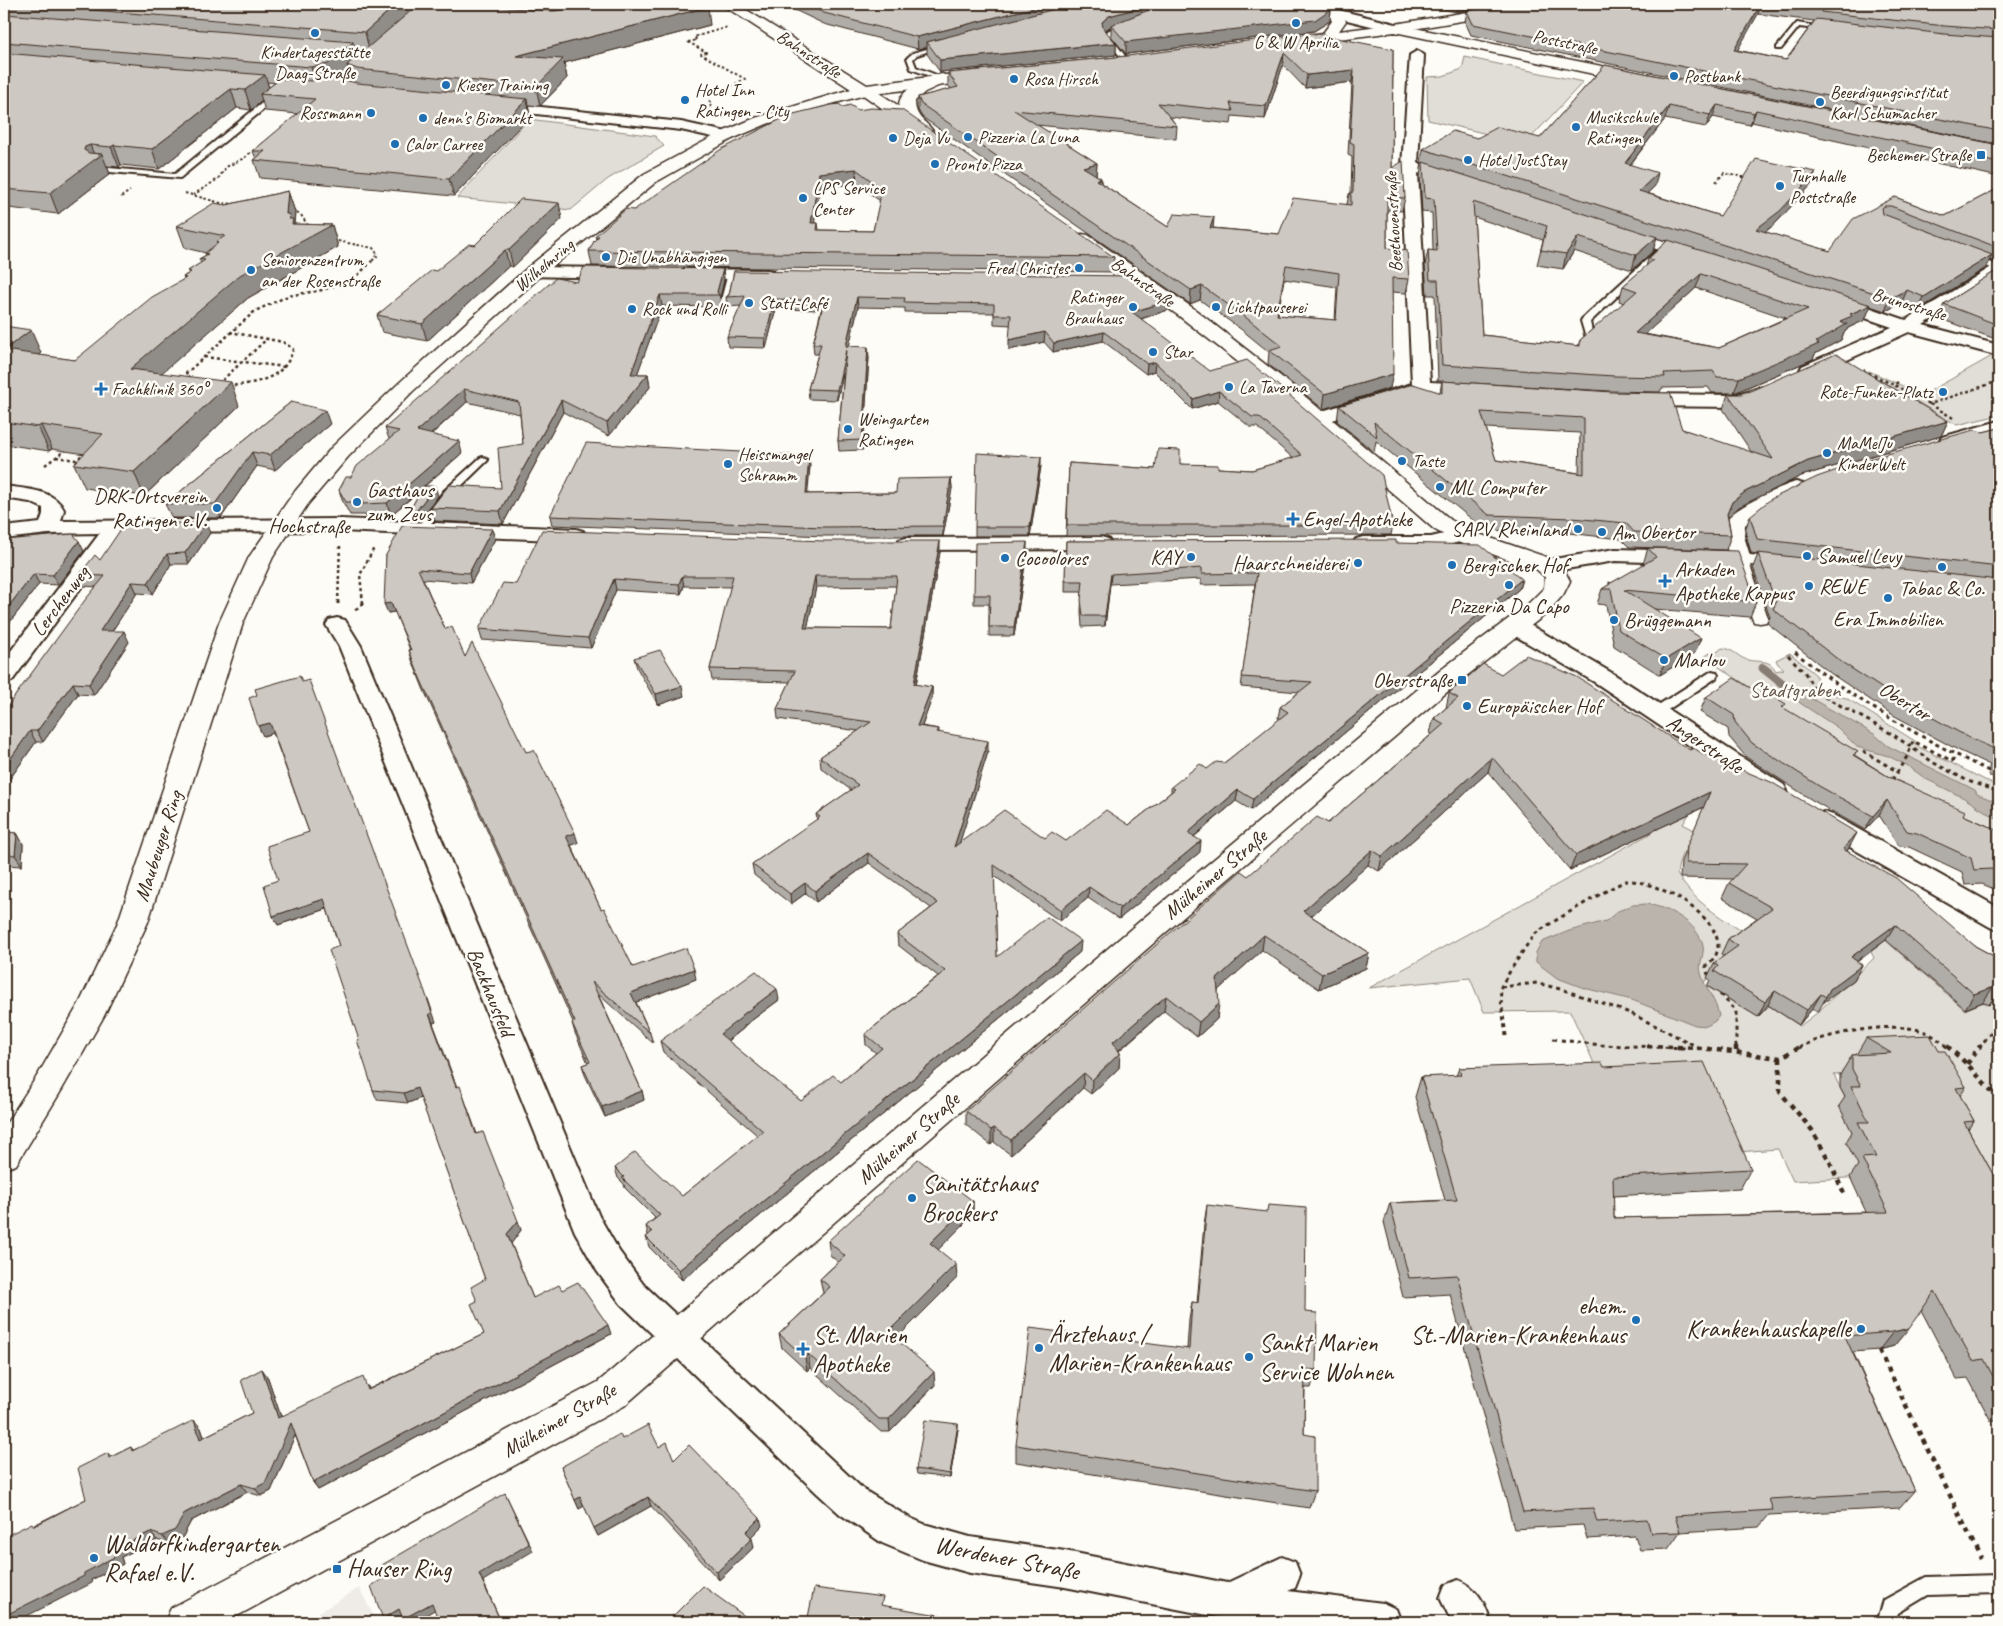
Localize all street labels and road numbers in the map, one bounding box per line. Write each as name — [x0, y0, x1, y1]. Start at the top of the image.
street label: Poststraße — [1531, 24, 1600, 60]
street label: Bahnstraße — [773, 25, 846, 84]
street label: Beethovenstraße — [1379, 170, 1407, 273]
street label: Wilhelmring — [510, 233, 580, 296]
street label: Bahnstraße — [1107, 252, 1180, 312]
street label: Brunostraße — [1869, 282, 1950, 326]
street label: Hochstraße — [268, 512, 352, 540]
street label: Lerchenweg — [25, 559, 96, 641]
street label: Obertor — [1874, 675, 1938, 728]
street label: Angerstraße — [1662, 709, 1750, 780]
street label: Maubeuger Ring — [128, 786, 189, 905]
street label: Mülheimer Straße — [1158, 822, 1274, 925]
street label: Backhausfeld — [462, 944, 522, 1043]
street label: Mülheimer Straße — [852, 1085, 966, 1189]
street label: Mülheimer Straße — [497, 1376, 622, 1463]
street label: Werdener Straße — [932, 1528, 1084, 1588]

